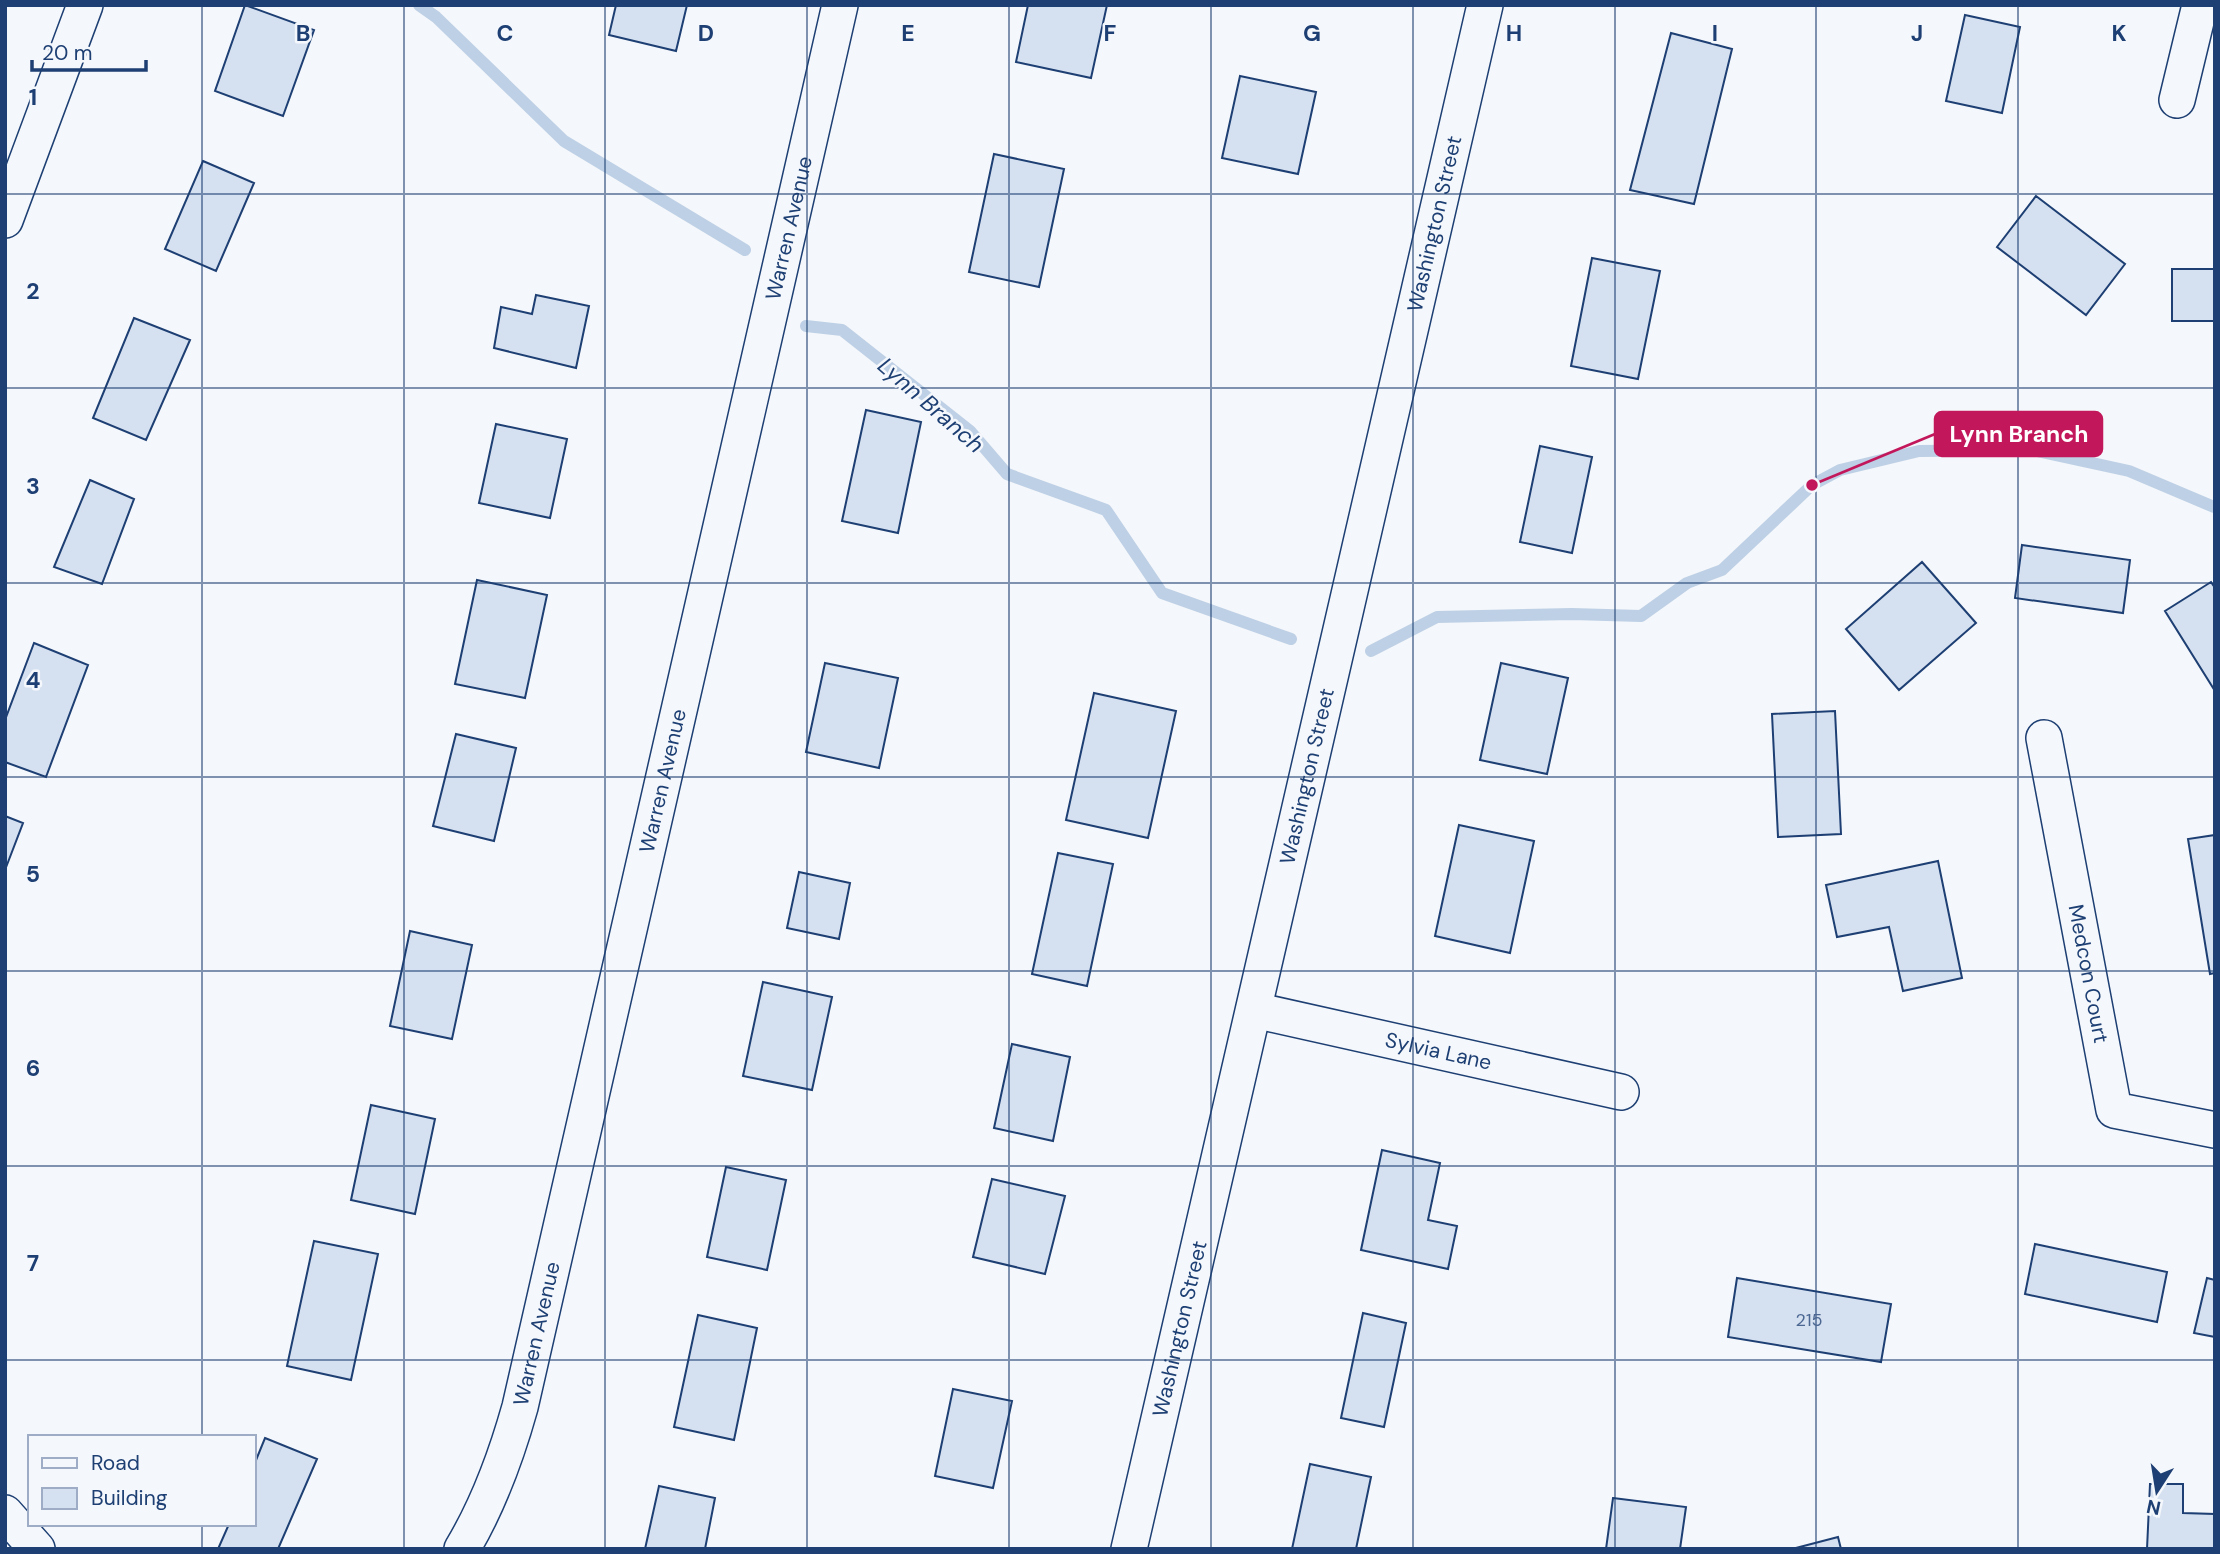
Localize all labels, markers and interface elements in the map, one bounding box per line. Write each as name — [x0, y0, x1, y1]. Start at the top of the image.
text: B — [296, 18, 310, 48]
text: C — [497, 18, 513, 48]
text: D — [698, 18, 714, 48]
text: E — [901, 18, 915, 48]
text: F — [1104, 18, 1117, 48]
text: G — [1303, 18, 1321, 48]
text: H — [1506, 18, 1522, 48]
text: I — [1712, 18, 1718, 48]
text: J — [1911, 18, 1923, 48]
text: K — [2111, 18, 2127, 48]
scale bar — [32, 28, 145, 72]
text: 20 m — [42, 39, 93, 67]
text: 1 — [29, 82, 37, 112]
street label: Washington Street — [1401, 133, 1468, 315]
street label: Warren Avenue — [759, 153, 819, 303]
text: 2 — [26, 276, 40, 306]
water label: Lynn Branch — [872, 351, 990, 459]
callout: Lynn Branch — [1935, 412, 2102, 456]
text: Lynn Branch — [1950, 419, 2088, 449]
text: 3 — [26, 471, 40, 501]
text: 4 — [26, 665, 41, 695]
street label: Washington Street — [1273, 686, 1341, 867]
street label: Warren Avenue — [633, 706, 693, 856]
text: 5 — [26, 859, 40, 889]
street label: Medcon Court — [2062, 902, 2115, 1045]
street label: Sylvia Lane — [1383, 1026, 1494, 1077]
text: 6 — [26, 1053, 40, 1083]
street label: Washington Street — [1146, 1238, 1214, 1420]
text: 7 — [27, 1248, 39, 1278]
street label: Warren Avenue — [507, 1259, 567, 1408]
house number: 215 — [1796, 1308, 1822, 1332]
legend — [28, 1435, 256, 1526]
text: Road — [91, 1449, 140, 1477]
north arrow — [2122, 1456, 2192, 1526]
text: Building — [91, 1484, 168, 1512]
text: N — [2144, 1493, 2163, 1521]

